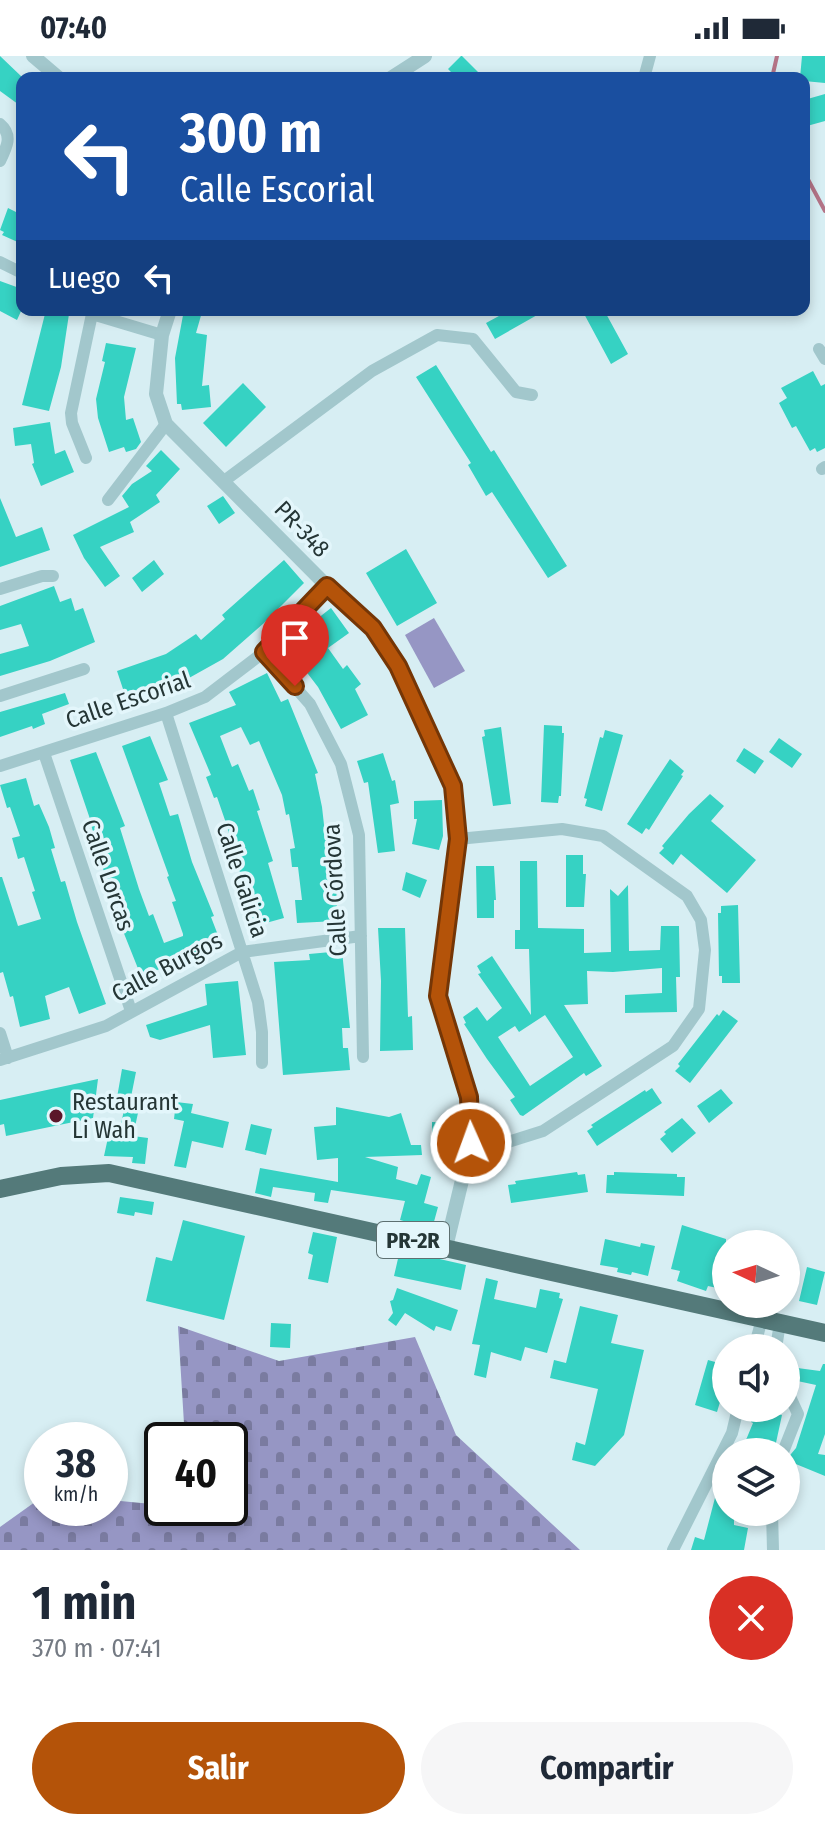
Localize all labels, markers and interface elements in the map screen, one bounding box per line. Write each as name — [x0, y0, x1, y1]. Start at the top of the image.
text: 07:40 — [40, 10, 107, 46]
text: 300 m — [180, 100, 322, 167]
icon: left — [48, 104, 152, 208]
text: Calle Escorial — [180, 168, 374, 212]
icon: left — [137, 256, 181, 300]
text: Luego — [48, 260, 121, 296]
street label: PR-348 — [269, 495, 335, 563]
pin — [261, 604, 329, 686]
icon: arrive — [273, 616, 317, 660]
street label: Calle Escorial — [62, 666, 194, 734]
street label: Calle Lorcas — [76, 816, 140, 934]
street label: Calle Galicia — [210, 819, 274, 941]
street label: Calle Córdova — [318, 823, 352, 957]
street label: Calle Burgos — [107, 926, 227, 1008]
place label: Restaurant Li Wah — [72, 1088, 179, 1144]
position arrow — [429, 1101, 513, 1185]
marker: Restaurant Li Wah — [47, 1107, 65, 1125]
road number: PR-2R — [377, 1222, 449, 1258]
north arrow — [712, 1230, 800, 1318]
map controls — [712, 1230, 800, 1526]
button: sound — [712, 1334, 800, 1422]
speed limit sign: 40 — [144, 1422, 248, 1526]
button: layers — [712, 1438, 800, 1526]
text: 38 — [56, 1440, 96, 1488]
text: km/h — [54, 1482, 98, 1506]
text: 1 min — [32, 1574, 137, 1632]
button: close — [709, 1576, 793, 1660]
text: 370 m · 07:41 — [32, 1633, 162, 1664]
button: Salir — [32, 1722, 405, 1814]
button: Compartir — [421, 1722, 793, 1814]

